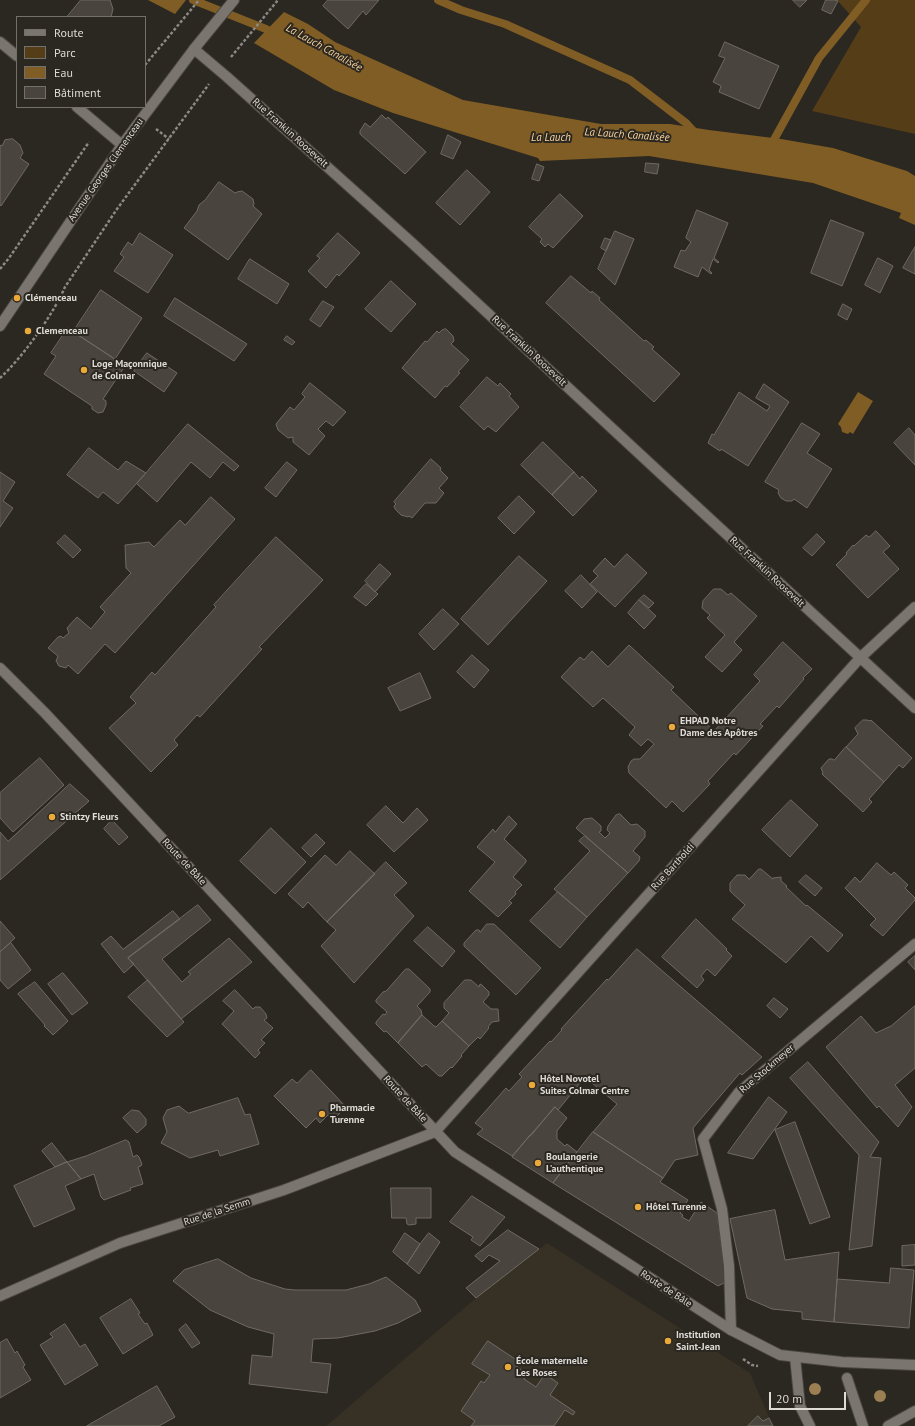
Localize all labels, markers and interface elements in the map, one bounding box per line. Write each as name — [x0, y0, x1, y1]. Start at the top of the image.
legend — [16, 16, 146, 108]
water label: La Lauch Canalisée — [284, 22, 364, 74]
text: Route — [54, 25, 84, 40]
text: Parc — [54, 45, 76, 60]
text: Eau — [54, 65, 73, 80]
text: Bâtiment — [54, 85, 101, 100]
street label: Rue Franklin Roosevelt — [250, 96, 330, 170]
street label: Avenue Georges Clemenceau — [66, 116, 146, 224]
water label: La Lauch Canalisée — [584, 125, 670, 145]
water label: La Lauch — [531, 131, 571, 145]
place label: Clémenceau — [25, 292, 77, 304]
marker: Clémenceau — [12, 293, 22, 303]
street label: Rue Franklin Roosevelt — [489, 313, 569, 389]
place label: Clemenceau — [36, 325, 88, 337]
marker: Clemenceau — [23, 326, 33, 336]
place label: Loge Maçonnique de Colmar — [92, 358, 167, 382]
marker: Loge Maçonnique de Colmar — [79, 365, 89, 375]
street label: Rue Franklin Roosevelt — [727, 534, 807, 610]
place label: EHPAD Notre Dame des Apôtres — [680, 715, 757, 738]
marker: EHPAD Notre Dame des Apôtres — [667, 722, 677, 732]
place label: Stintzy Fleurs — [60, 811, 119, 823]
marker: Stintzy Fleurs — [47, 812, 57, 822]
street label: Route de Bâle — [159, 836, 209, 888]
street label: Rue Bartholdi — [649, 841, 697, 893]
street label: Rue Stockmeyer — [737, 1042, 797, 1096]
street label: Route de Bâle — [380, 1073, 430, 1125]
place label: Hôtel Novotel Suites Colmar Centre — [540, 1073, 629, 1096]
marker: Hôtel Novotel Suites Colmar Centre — [527, 1080, 537, 1090]
place label: Pharmacie Turenne — [330, 1102, 375, 1126]
marker: Pharmacie Turenne — [317, 1109, 327, 1119]
place label: Boulangerie L'authentique — [546, 1151, 603, 1174]
marker: Boulangerie L'authentique — [533, 1158, 543, 1168]
street label: Rue de la Semm — [182, 1196, 252, 1228]
place label: Hôtel Turenne — [646, 1201, 706, 1213]
marker: Hôtel Turenne — [633, 1202, 643, 1212]
street label: Route de Bâle — [638, 1268, 694, 1310]
place label: Institution Saint-Jean — [676, 1329, 721, 1352]
marker: Institution Saint-Jean — [663, 1336, 673, 1346]
place label: École maternelle Les Roses — [516, 1355, 588, 1378]
marker: École maternelle Les Roses — [503, 1362, 513, 1372]
scale bar — [771, 1384, 848, 1410]
text: 20 m — [776, 1391, 802, 1406]

